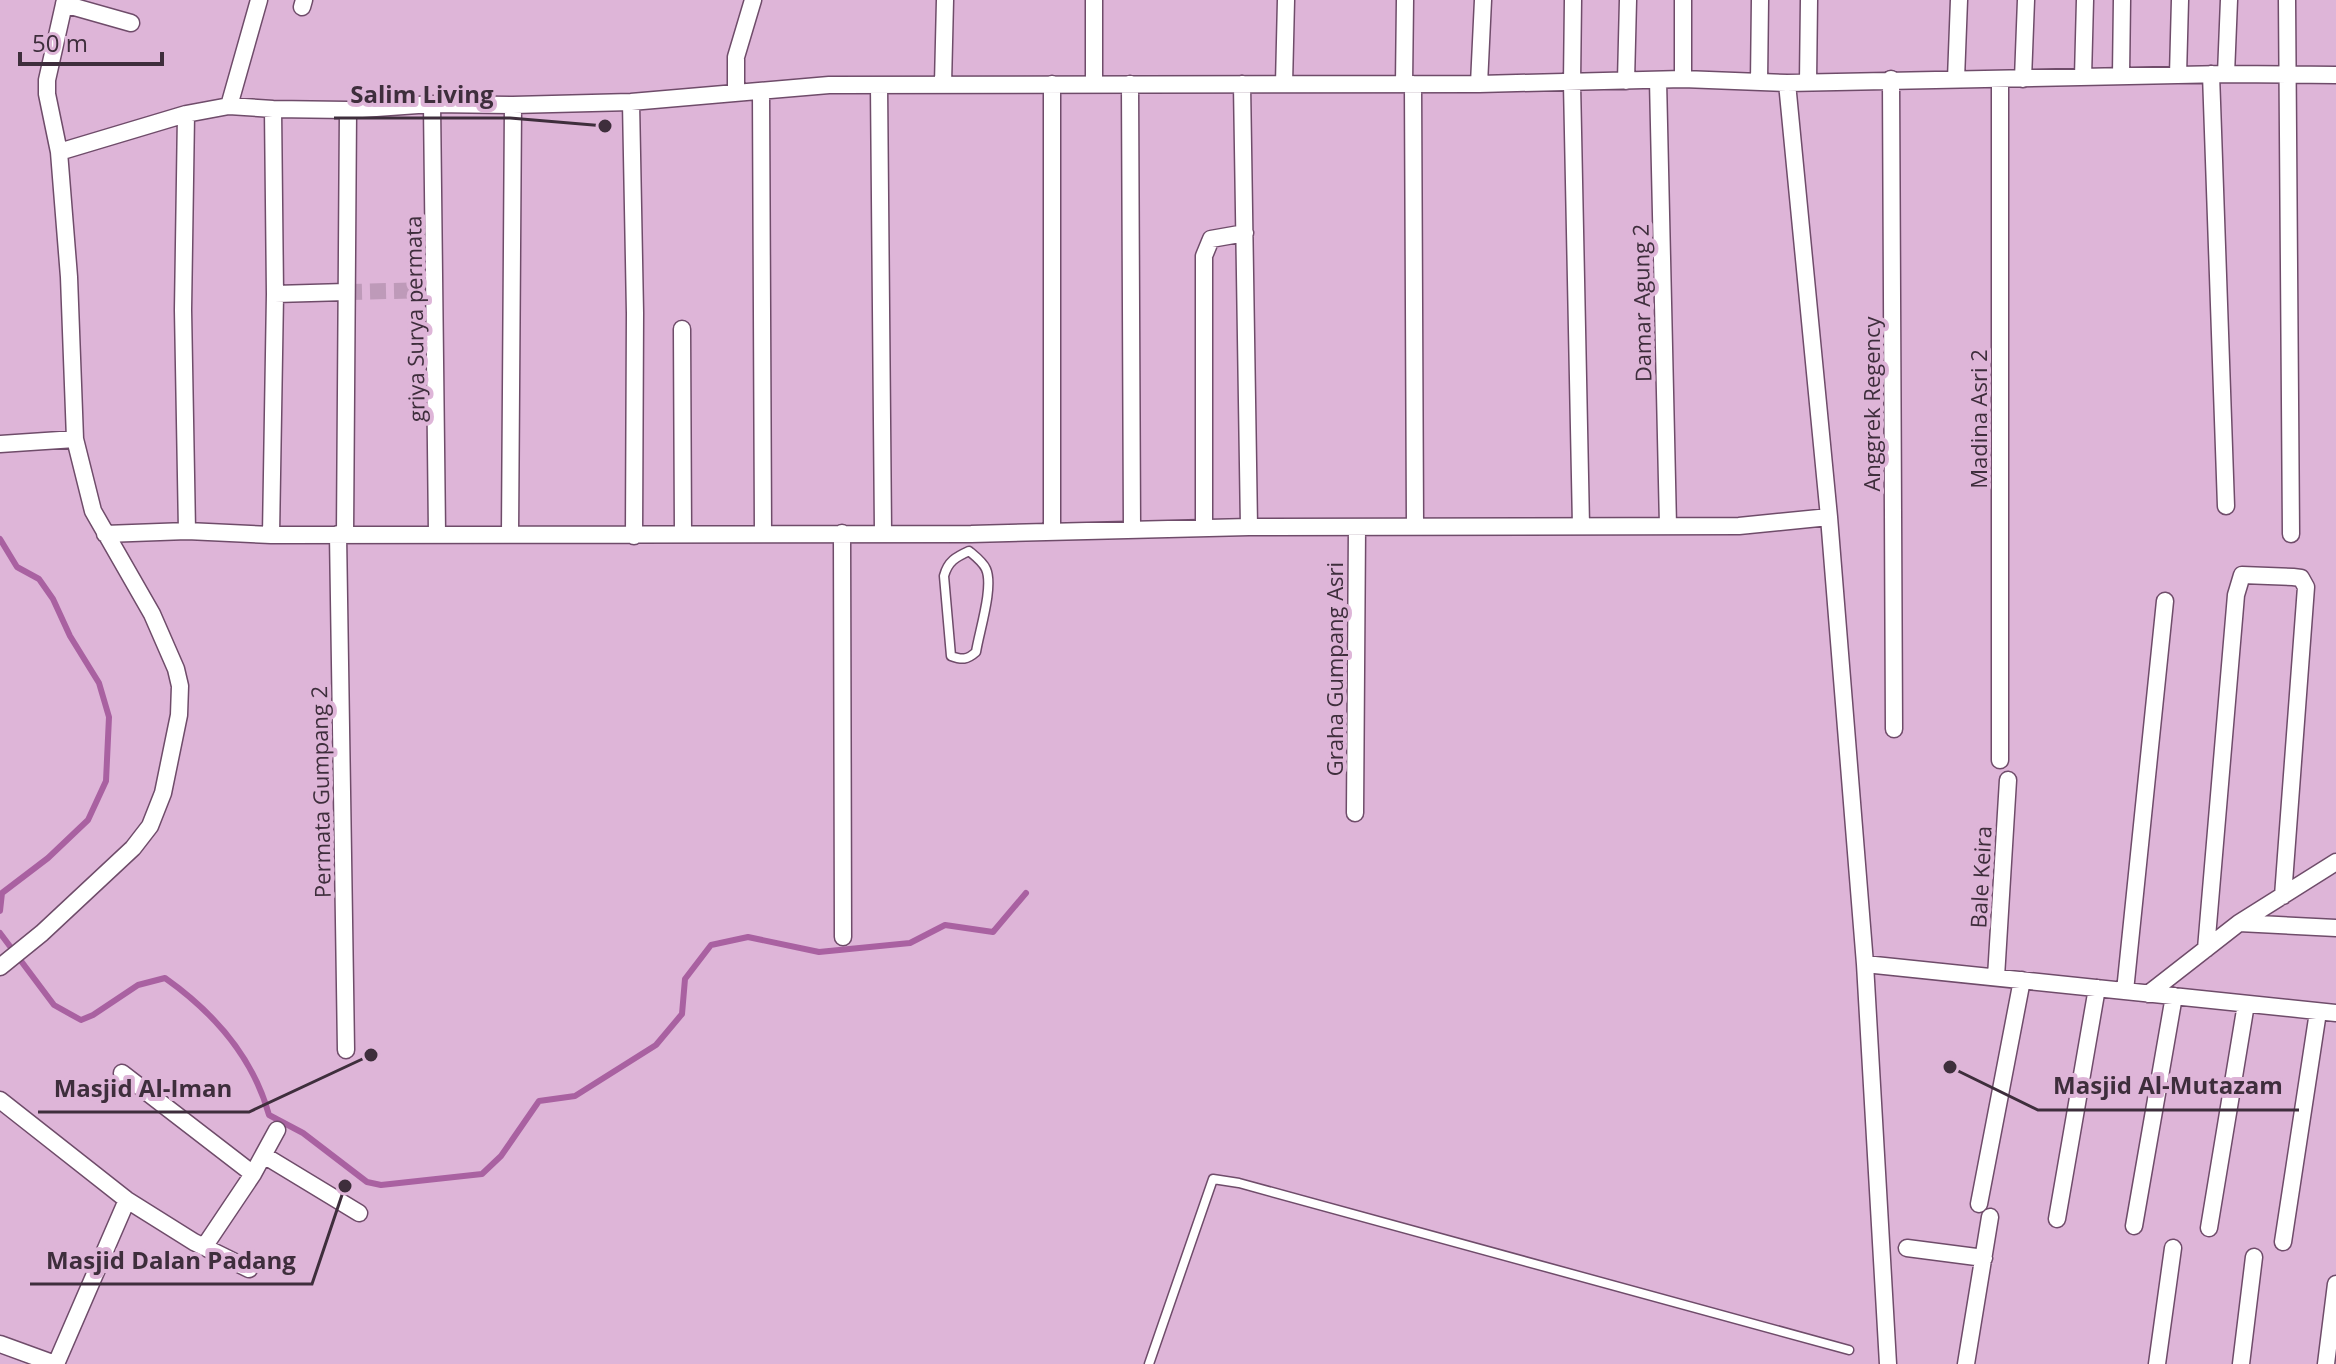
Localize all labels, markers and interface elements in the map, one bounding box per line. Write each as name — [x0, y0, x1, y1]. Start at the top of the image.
scale bar — [20, 16, 162, 66]
text: 50 m — [32, 26, 88, 59]
callout: Salim Living — [334, 70, 510, 118]
text: Salim Living — [350, 77, 494, 110]
street label: griya Surya permata — [397, 216, 431, 422]
street label: Damar Agung 2 — [1625, 223, 1657, 383]
street label: Anggrek Regency — [1856, 315, 1886, 492]
street label: Madina Asri 2 — [1963, 349, 1993, 489]
street label: Graha Gumpang Asri — [1319, 562, 1349, 776]
street label: Permata Gumpang 2 — [303, 686, 337, 898]
street label: Bale Keira — [1962, 825, 1998, 929]
callout: Masjid Al-Mutazam — [2038, 1062, 2299, 1110]
callout: Masjid Al-Iman — [38, 1064, 249, 1112]
text: Masjid Al-Mutazam — [2053, 1068, 2283, 1101]
text: Masjid Al-Iman — [54, 1071, 232, 1104]
callout: Masjid Dalan Padang — [30, 1236, 312, 1284]
text: Masjid Dalan Padang — [46, 1243, 296, 1276]

